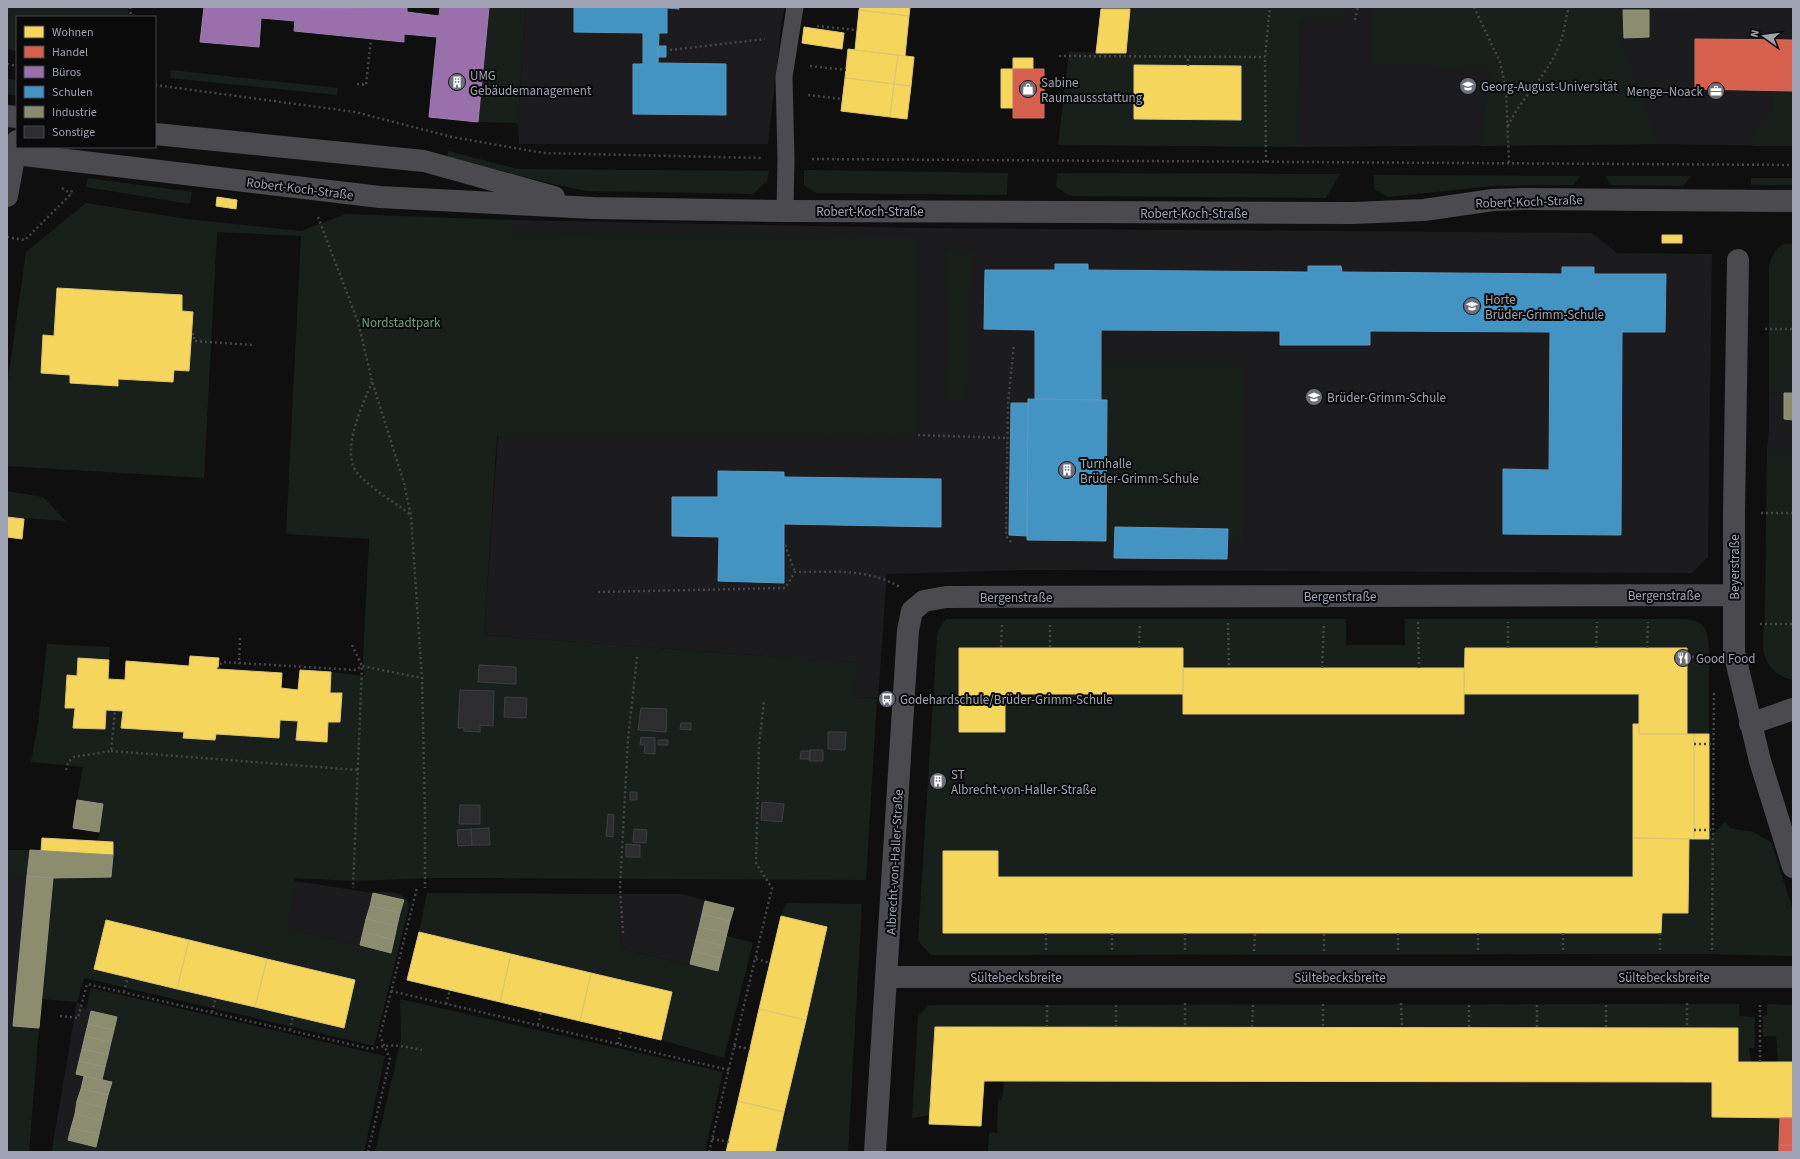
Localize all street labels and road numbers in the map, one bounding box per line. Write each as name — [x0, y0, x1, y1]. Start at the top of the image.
street label: Robert-Koch-Straße — [245, 174, 354, 204]
street label: Robert-Koch-Straße — [1475, 191, 1583, 213]
street label: Robert-Koch-Straße — [816, 203, 924, 221]
street label: Robert-Koch-Straße — [1140, 205, 1248, 223]
street label: Beyerstraße — [1726, 534, 1744, 600]
street label: Bergenstraße — [1628, 587, 1700, 605]
street label: Bergenstraße — [1304, 588, 1376, 606]
street label: Bergenstraße — [980, 589, 1052, 607]
street label: Albrecht-von-Haller-Straße — [882, 789, 908, 935]
street label: Sültebecksbreite — [970, 969, 1062, 987]
street label: Sültebecksbreite — [1294, 969, 1386, 987]
street label: Sültebecksbreite — [1618, 969, 1710, 987]

